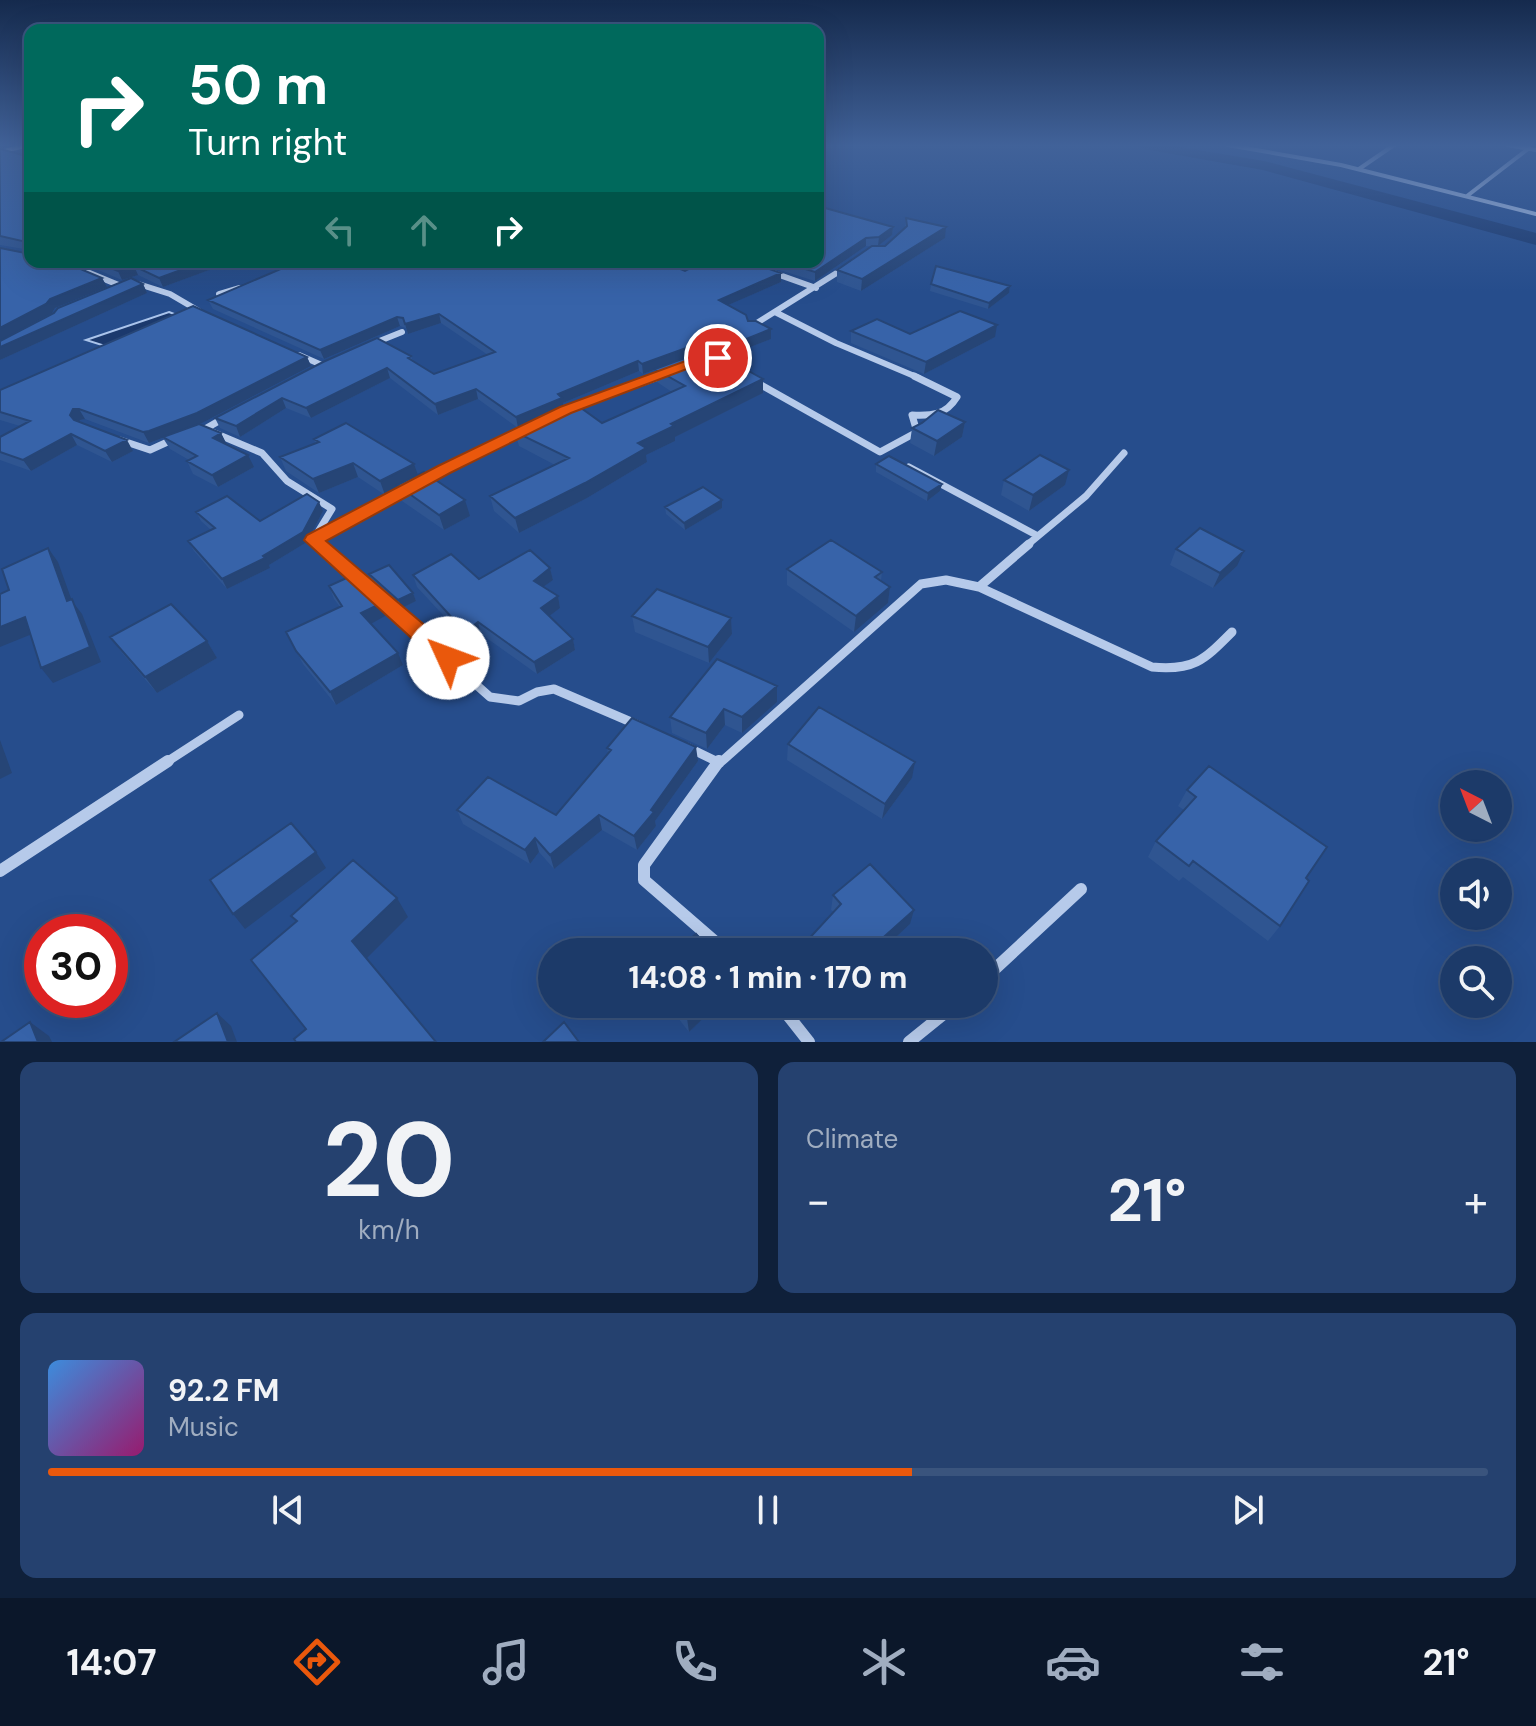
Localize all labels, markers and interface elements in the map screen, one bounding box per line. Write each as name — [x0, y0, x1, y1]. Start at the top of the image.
text: 50 m — [188, 48, 328, 121]
icon: right — [56, 56, 160, 160]
text: Turn right — [188, 119, 347, 166]
icon: left — [318, 208, 362, 252]
icon: ahead — [402, 208, 446, 252]
icon: right — [486, 208, 530, 252]
pin — [684, 324, 752, 392]
icon: arrive — [696, 336, 740, 380]
position arrow — [406, 616, 490, 700]
north arrow — [1440, 770, 1512, 842]
map controls — [1440, 770, 1512, 1018]
button: sound — [1440, 858, 1512, 930]
speed limit sign: 30 — [24, 914, 128, 1018]
button: search — [1440, 946, 1512, 1018]
text: 14:08 · 1 min · 170 m — [629, 958, 907, 997]
text: 20 — [323, 1093, 455, 1228]
text: Climate — [806, 1122, 898, 1156]
text: 21° — [1108, 1161, 1186, 1240]
text: − — [806, 1172, 830, 1230]
text: + — [1464, 1172, 1488, 1230]
text: km/h — [358, 1213, 420, 1247]
text: 92.2 FM — [168, 1371, 279, 1410]
text: Music — [168, 1410, 239, 1444]
icon: previous — [266, 1488, 310, 1532]
icon: pause — [746, 1488, 790, 1532]
icon: next — [1226, 1488, 1270, 1532]
icon: directions — [289, 1634, 345, 1690]
icon: music — [478, 1634, 534, 1690]
icon: phone — [667, 1634, 723, 1690]
icon: climate — [856, 1634, 912, 1690]
icon: car — [1045, 1634, 1101, 1690]
icon: filters — [1234, 1634, 1290, 1690]
text: 14:07 — [66, 1639, 157, 1686]
text: 21° — [1423, 1639, 1470, 1686]

